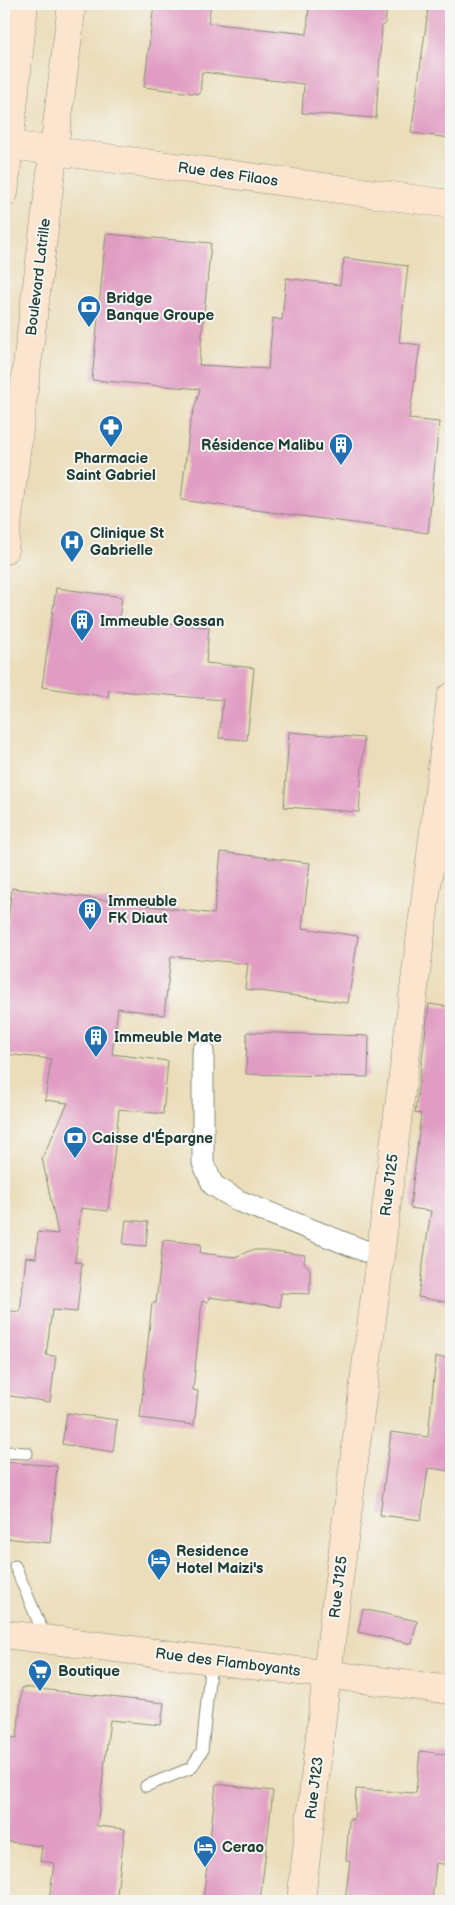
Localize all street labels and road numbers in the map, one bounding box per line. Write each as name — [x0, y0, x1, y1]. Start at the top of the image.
street label: Rue des Filaos — [177, 158, 280, 191]
street label: Boulevard Latrille — [22, 217, 55, 337]
street label: Rue J125 — [376, 1153, 403, 1217]
street label: Rue J125 — [325, 1555, 352, 1619]
street label: Rue des Flamboyants — [154, 1644, 302, 1681]
street label: Rue J123 — [301, 1756, 328, 1820]

